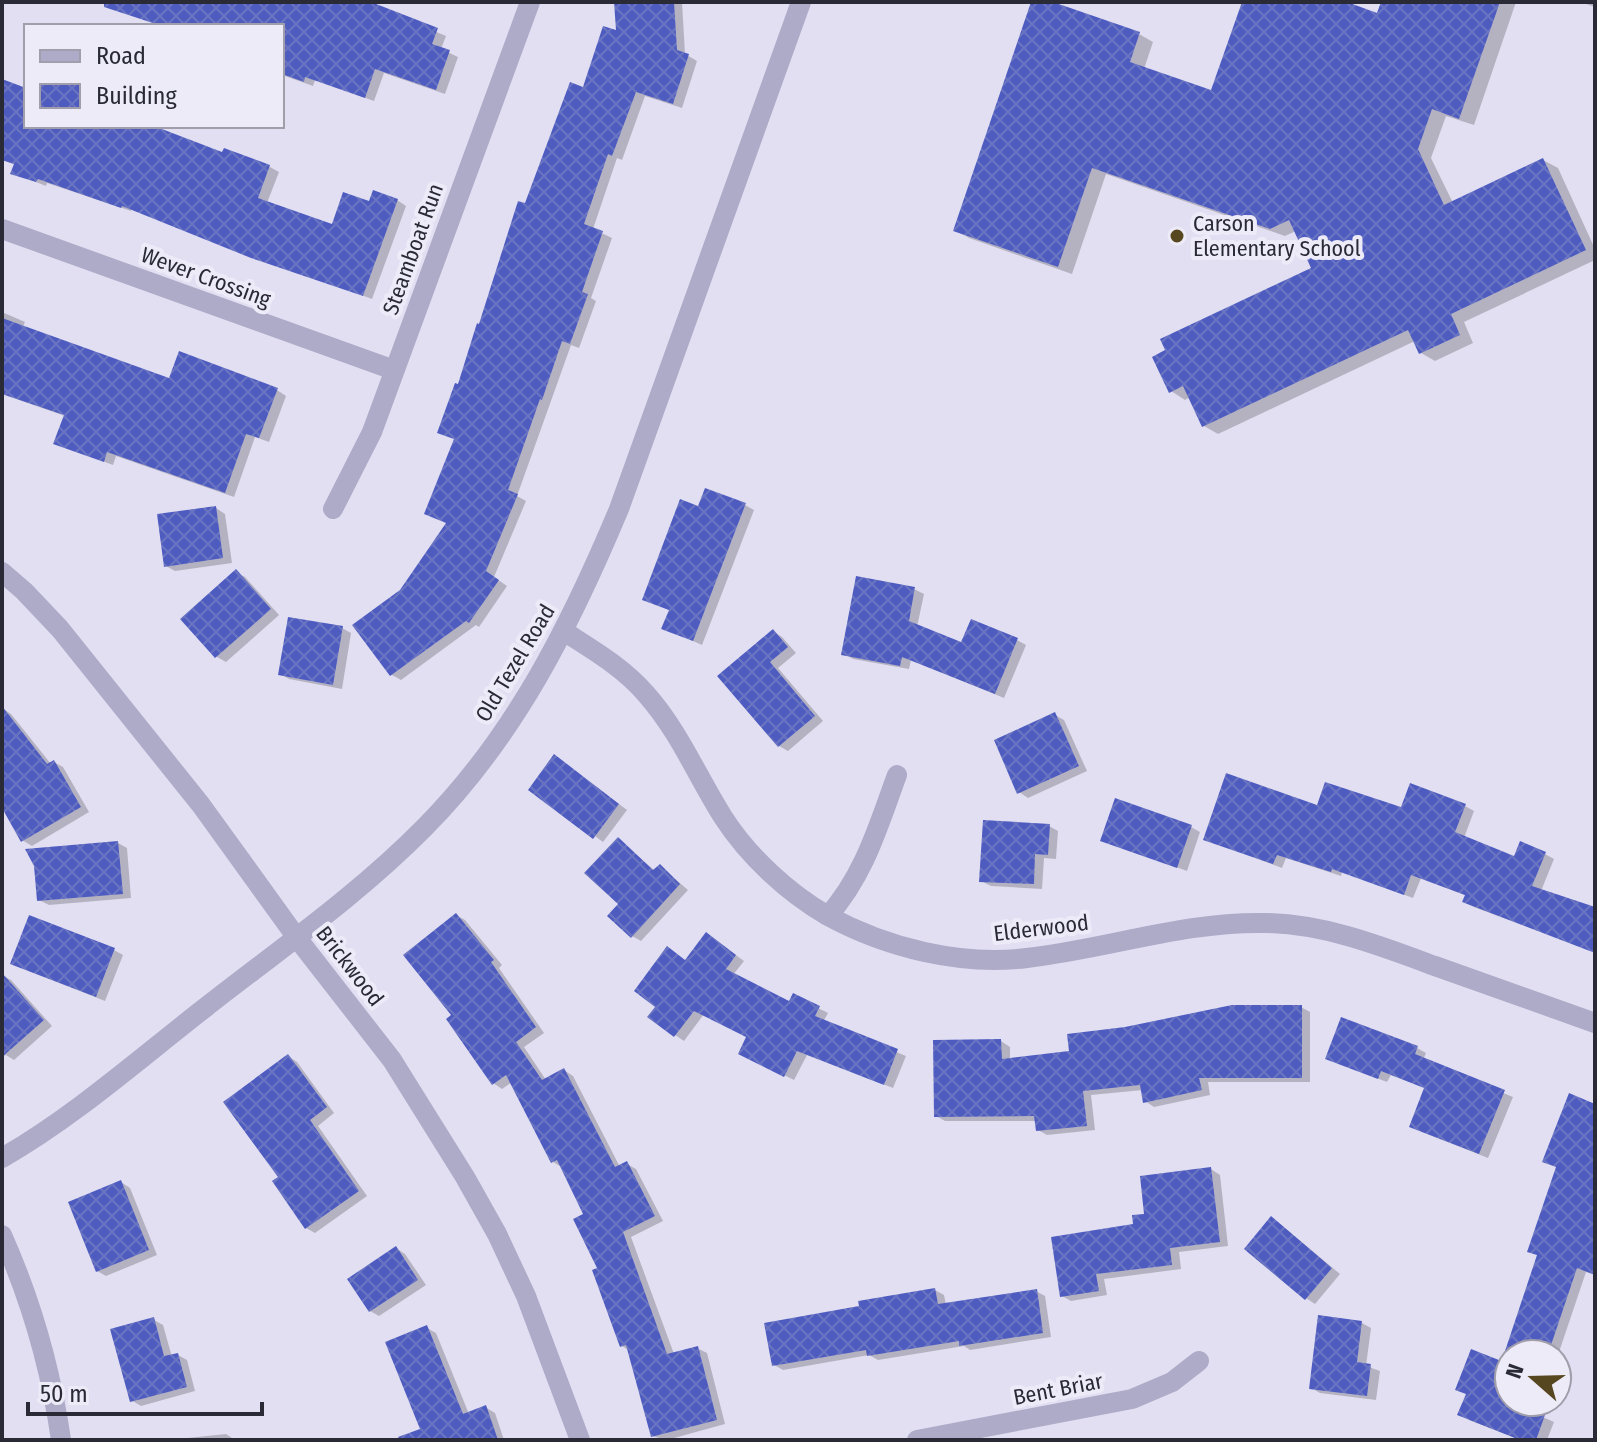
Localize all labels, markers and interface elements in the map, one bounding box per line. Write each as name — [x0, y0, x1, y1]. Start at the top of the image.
legend — [24, 24, 284, 128]
text: Road — [96, 42, 146, 70]
text: Building — [96, 82, 178, 110]
street label: Steamboat Run — [377, 180, 449, 318]
place label: Carson Elementary School — [1193, 210, 1361, 262]
marker: Carson Elementary School — [1168, 227, 1186, 245]
street label: Wever Crossing — [137, 241, 275, 313]
street label: Old Tezel Road — [469, 599, 561, 727]
street label: Elderwood — [992, 909, 1090, 947]
street label: Brickwood — [310, 921, 390, 1011]
north arrow — [1493, 1338, 1573, 1418]
text: N — [1500, 1361, 1530, 1382]
scale bar — [28, 1366, 262, 1416]
street label: Bent Briar — [1011, 1367, 1105, 1411]
text: 50 m — [40, 1380, 88, 1408]

